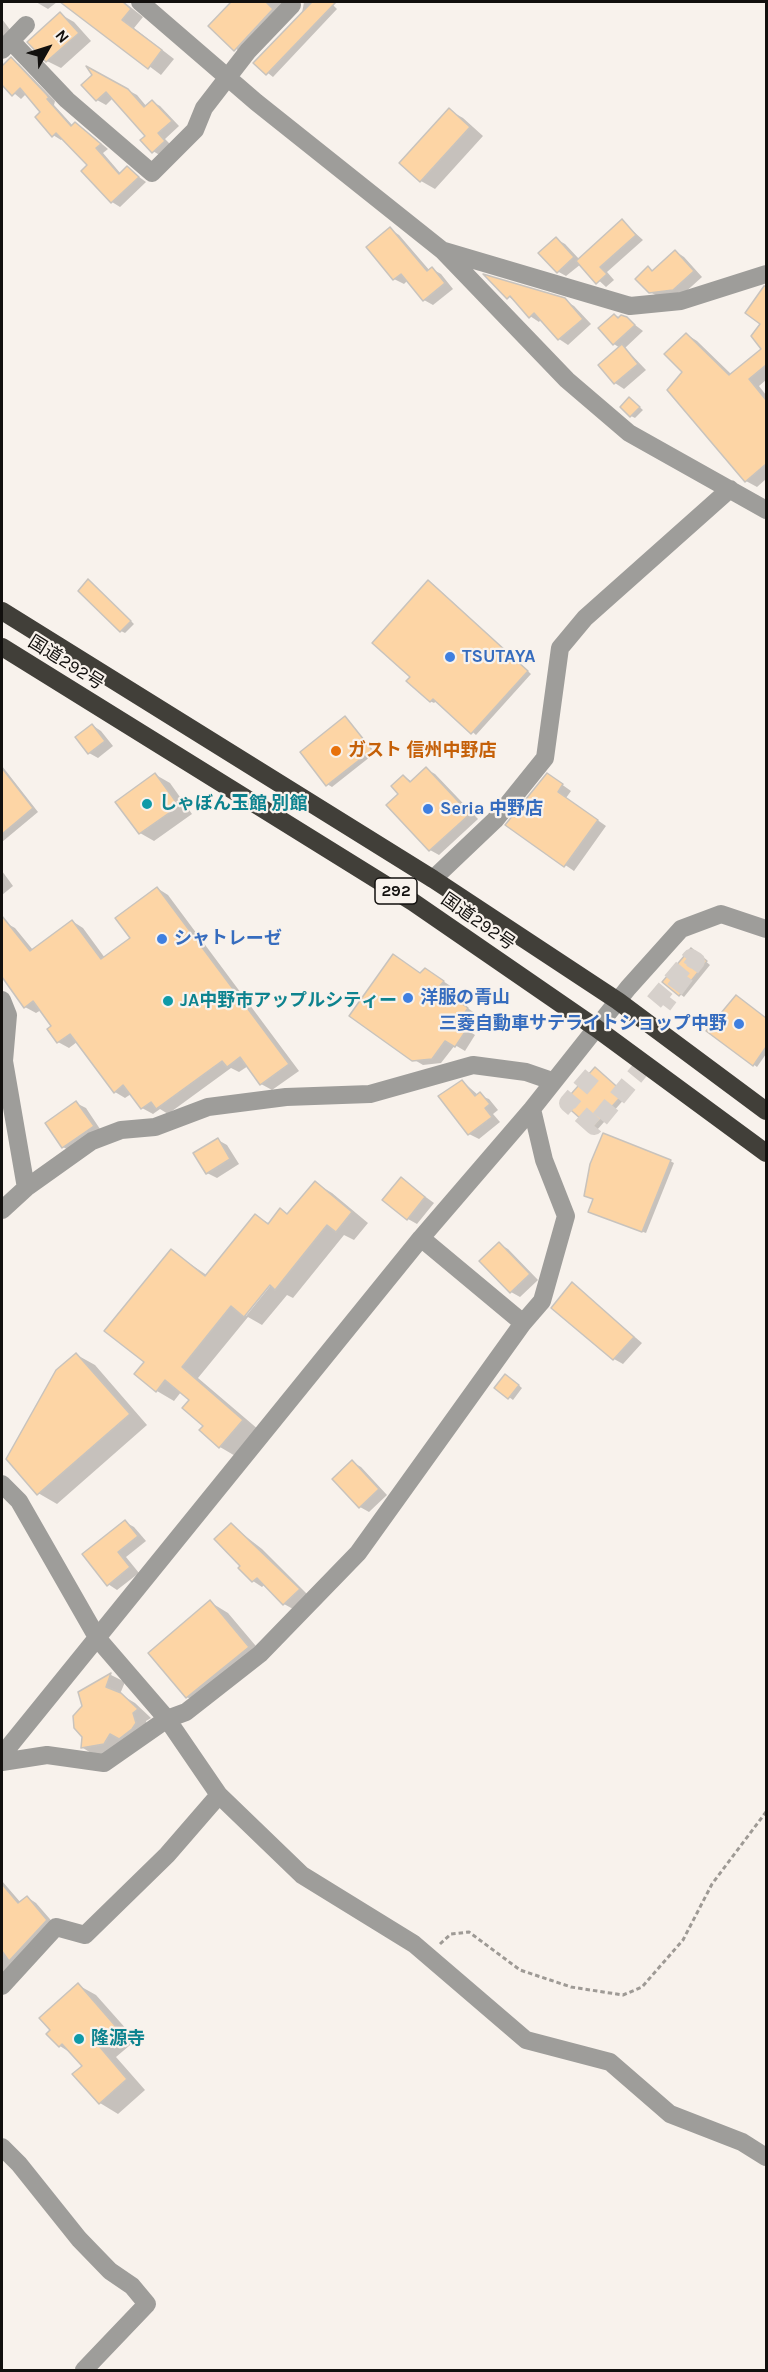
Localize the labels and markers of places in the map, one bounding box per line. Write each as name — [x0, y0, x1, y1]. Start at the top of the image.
place label: TSUTAYA — [462, 646, 535, 668]
marker: TSUTAYA — [443, 650, 457, 664]
place label: ガスト 信州中野店 — [348, 740, 497, 762]
marker: ガスト 信州中野店 — [329, 744, 343, 758]
place label: しゃぼん玉館 別館 — [159, 793, 308, 815]
marker: しゃぼん玉館 別館 — [140, 797, 154, 811]
place label: Seria 中野店 — [440, 798, 543, 820]
marker: Seria 中野店 — [421, 802, 435, 816]
place label: シャトレーゼ — [174, 928, 282, 950]
marker: シャトレーゼ — [155, 932, 169, 946]
place label: 洋服の青山 — [420, 987, 510, 1009]
place label: JA中野市アップルシティー — [180, 990, 397, 1012]
marker: 洋服の青山 — [401, 991, 415, 1005]
marker: JA中野市アップルシティー — [161, 994, 175, 1008]
place label: 三菱自動車サテライトショップ中野 — [439, 1013, 727, 1035]
marker: 三菱自動車サテライトショップ中野 — [732, 1017, 746, 1031]
place label: 隆源寺 — [91, 2028, 145, 2050]
marker: 隆源寺 — [72, 2032, 86, 2046]

